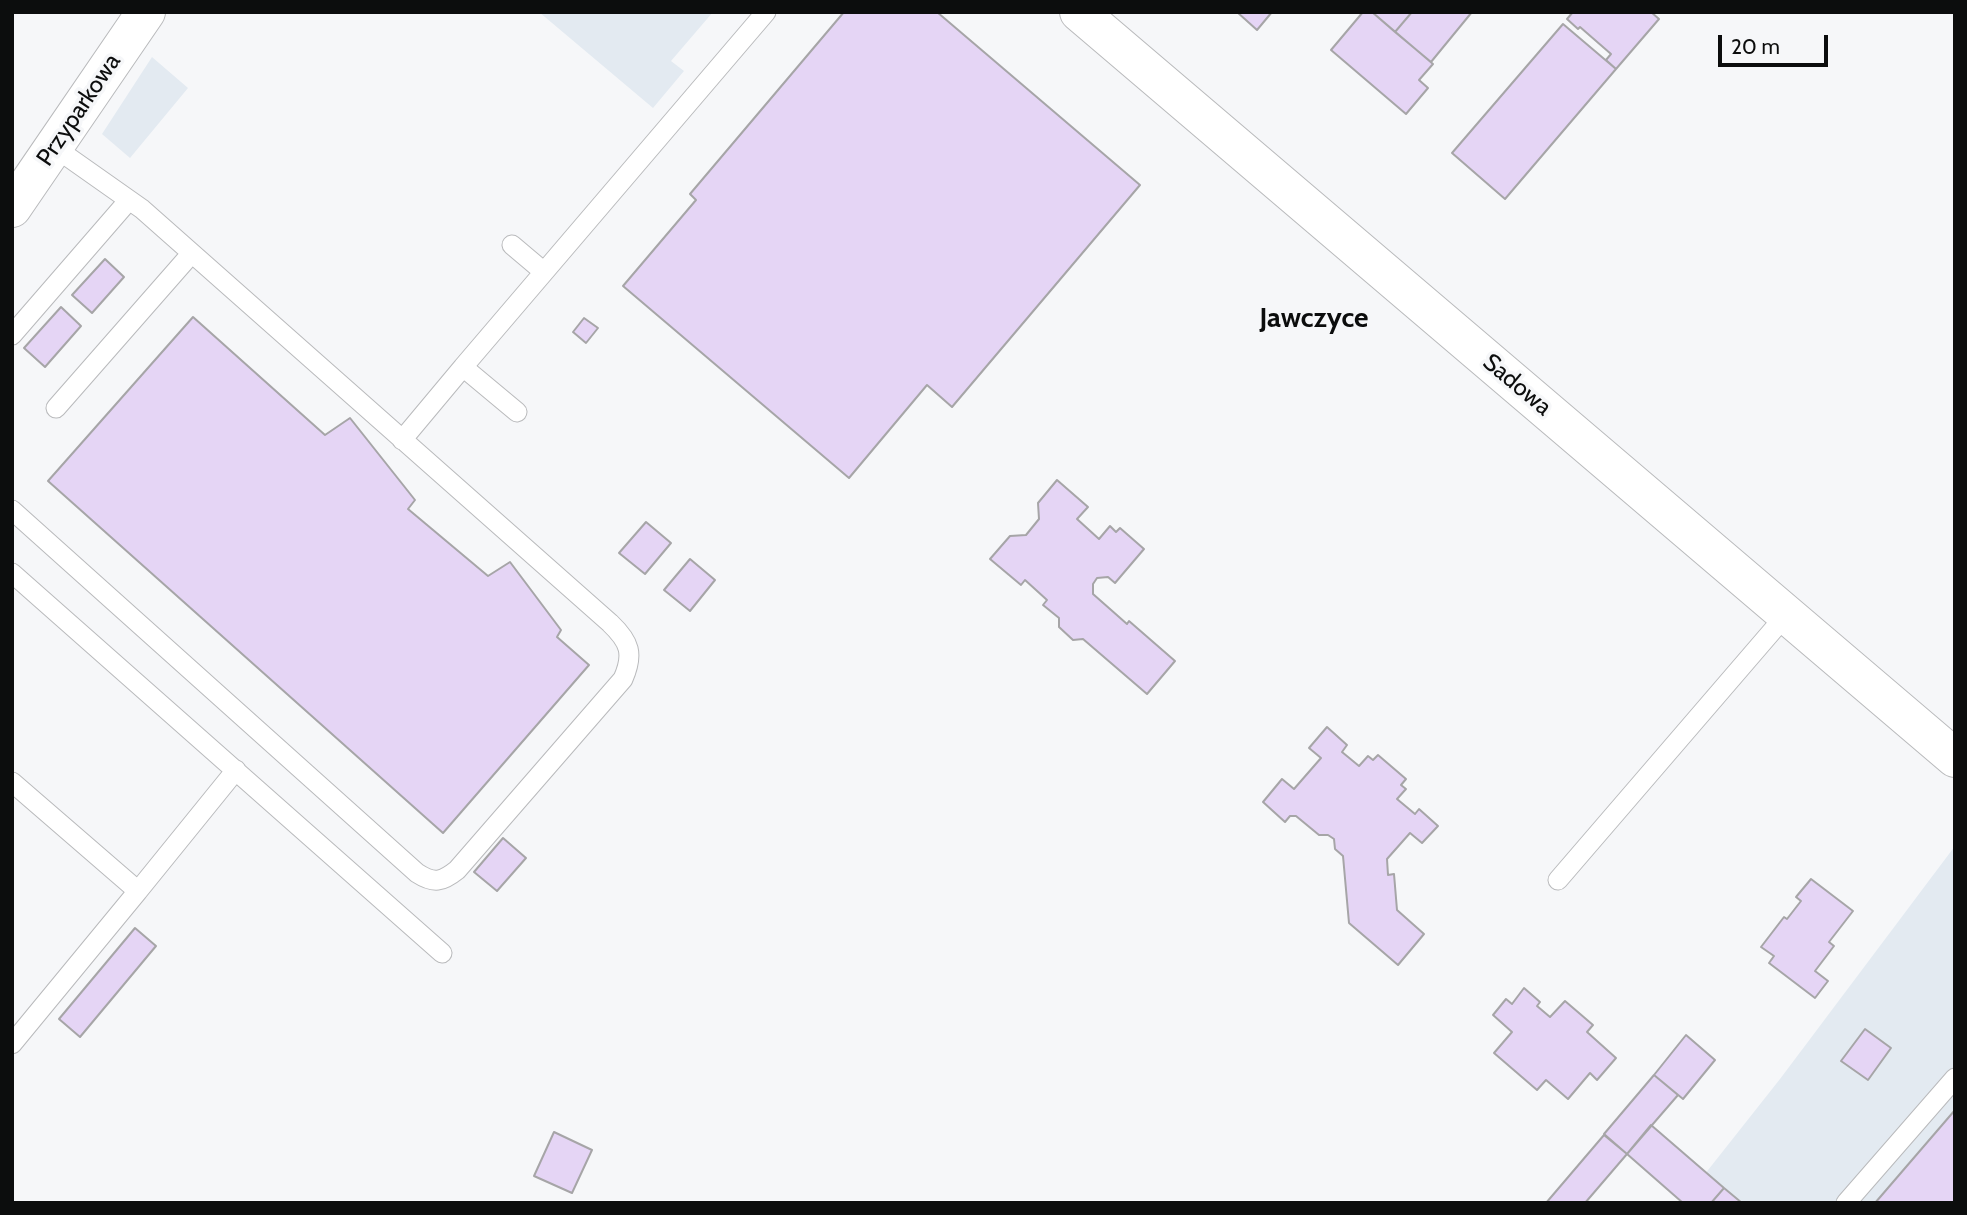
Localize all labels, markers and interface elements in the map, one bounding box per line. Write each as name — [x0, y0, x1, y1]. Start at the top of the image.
scale bar — [1722, 21, 1832, 65]
text: 20 m — [1731, 34, 1780, 59]
street label: Przyparkowa — [31, 48, 127, 172]
district label: Jawczyce — [1259, 302, 1369, 336]
street label: Sadowa — [1477, 348, 1557, 422]

